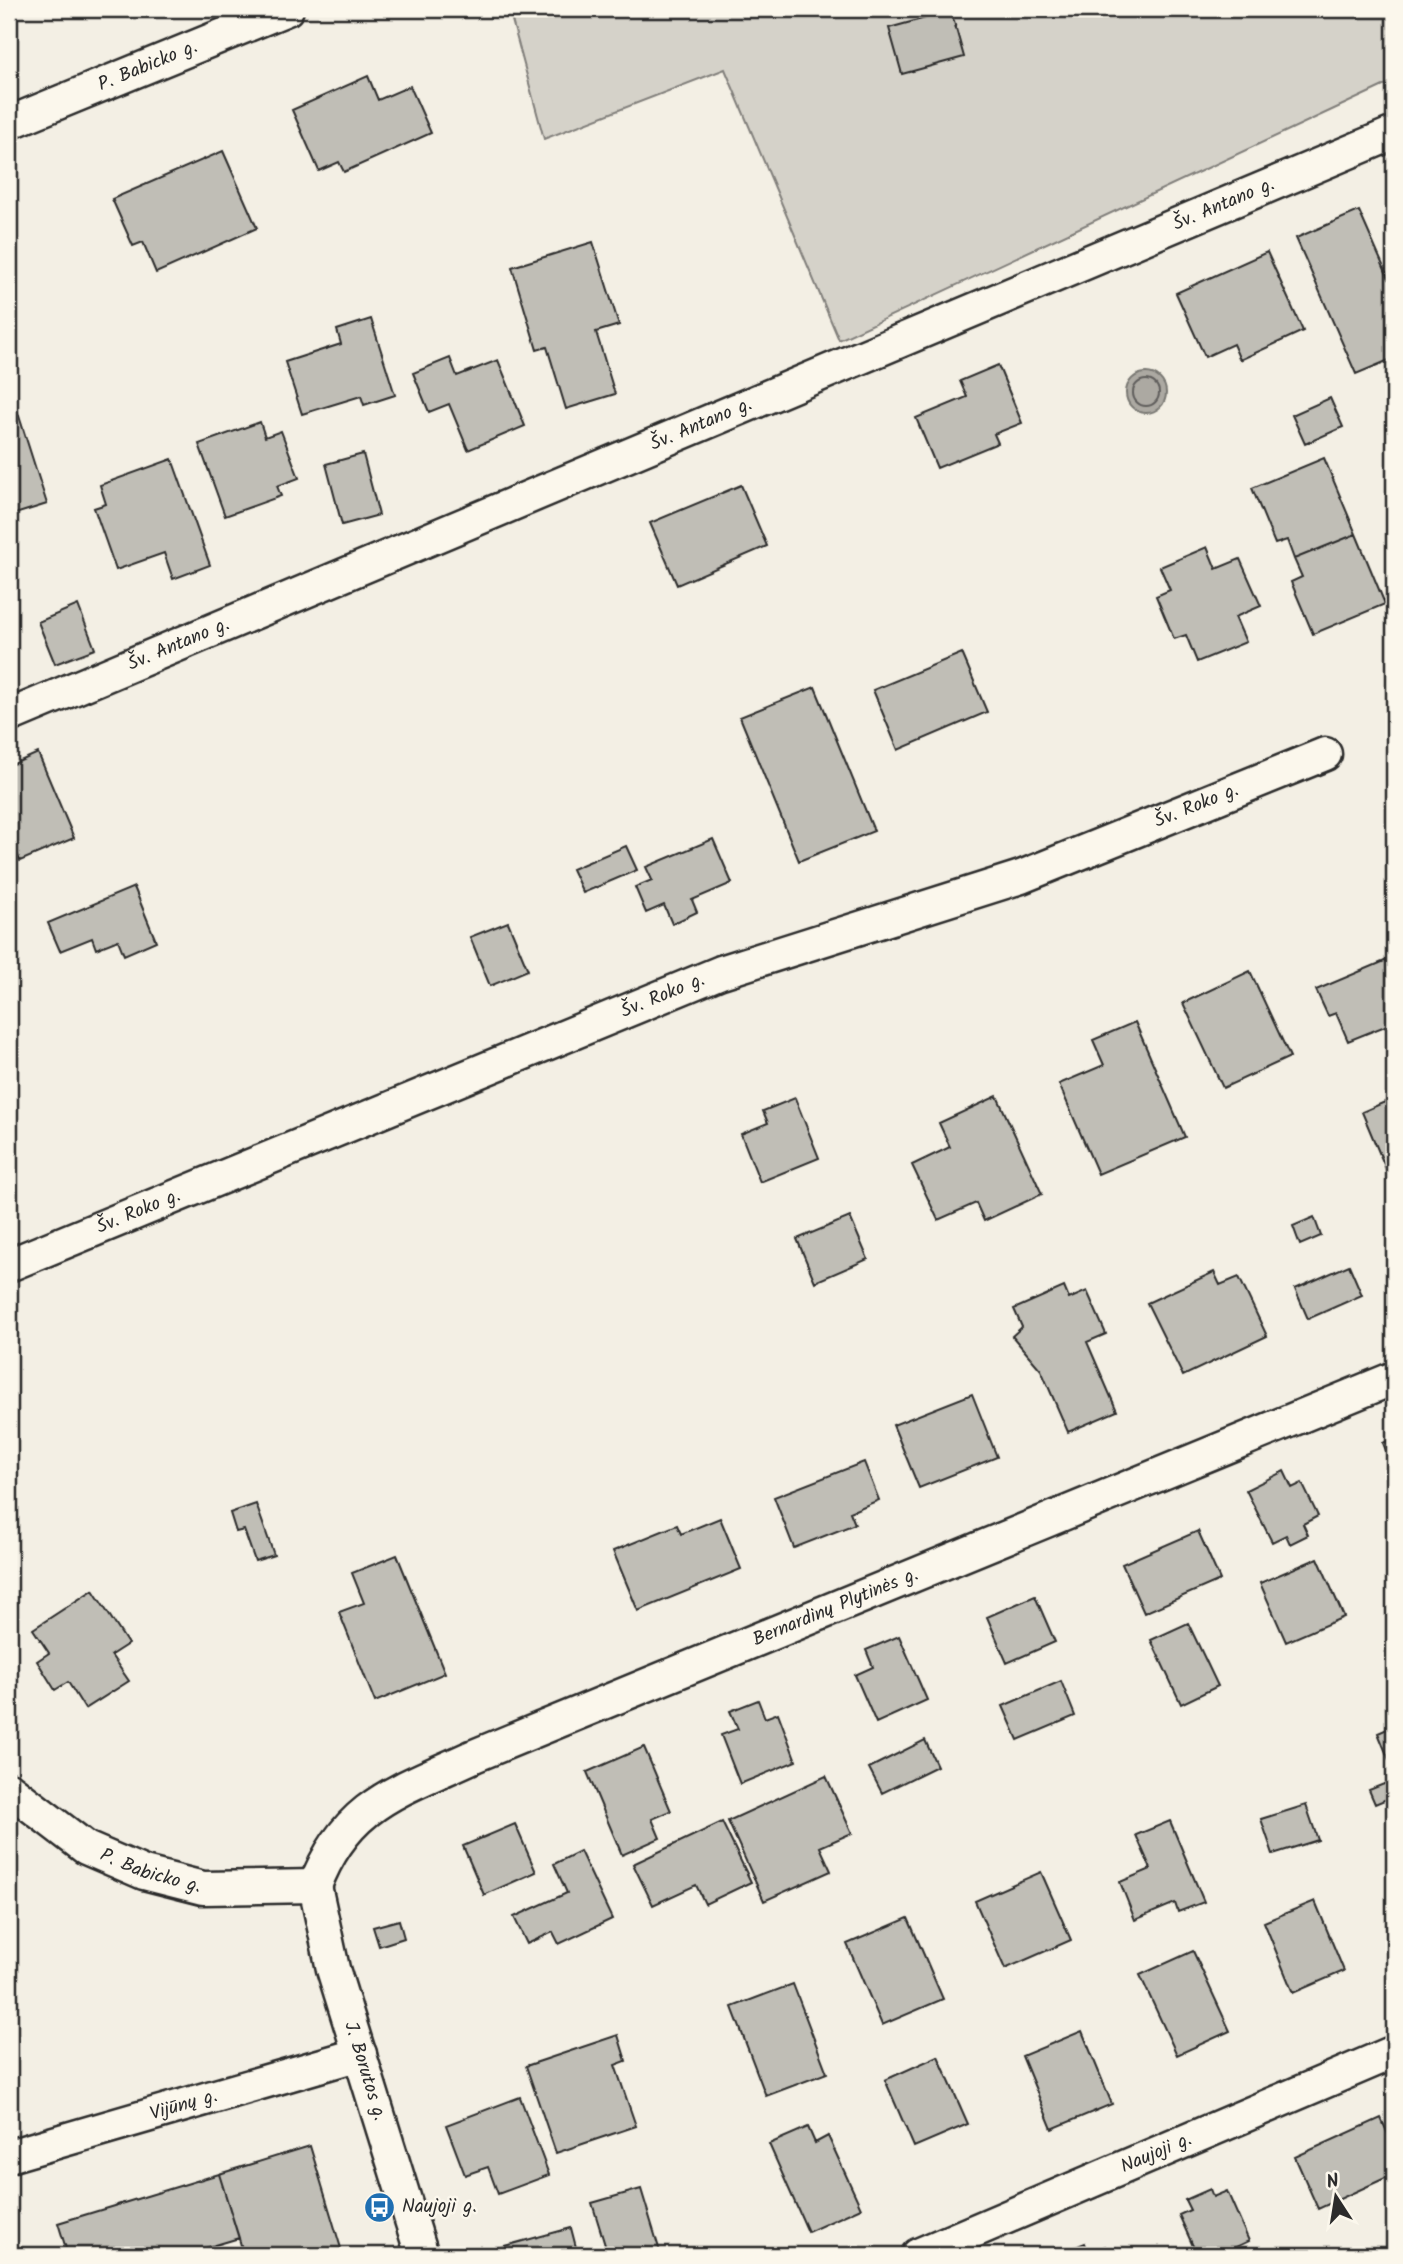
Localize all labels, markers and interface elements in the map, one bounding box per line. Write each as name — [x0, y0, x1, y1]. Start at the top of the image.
street label: P. Babicko g. — [93, 32, 202, 100]
street label: Šv. Antano g. — [1168, 170, 1279, 239]
street label: Šv. Antano g. — [646, 390, 757, 459]
street label: Šv. Antano g. — [123, 610, 234, 679]
street label: Šv. Roko g. — [1150, 775, 1243, 836]
street label: Šv. Roko g. — [616, 965, 709, 1027]
street label: Šv. Roko g. — [92, 1181, 185, 1242]
street label: Bernardinų Plytinės g. — [748, 1560, 923, 1655]
street label: P. Babicko g. — [95, 1841, 204, 1902]
street label: J. Borutos g. — [335, 2018, 394, 2125]
street label: Vijūnų g. — [146, 2081, 221, 2129]
street label: Naujoji g. — [1116, 2125, 1197, 2182]
north arrow — [1302, 2162, 1372, 2232]
text: N — [1324, 2166, 1342, 2198]
bus stop icon: Naujoji g. — [362, 2190, 396, 2224]
place label: Naujoji g. — [402, 2192, 477, 2222]

